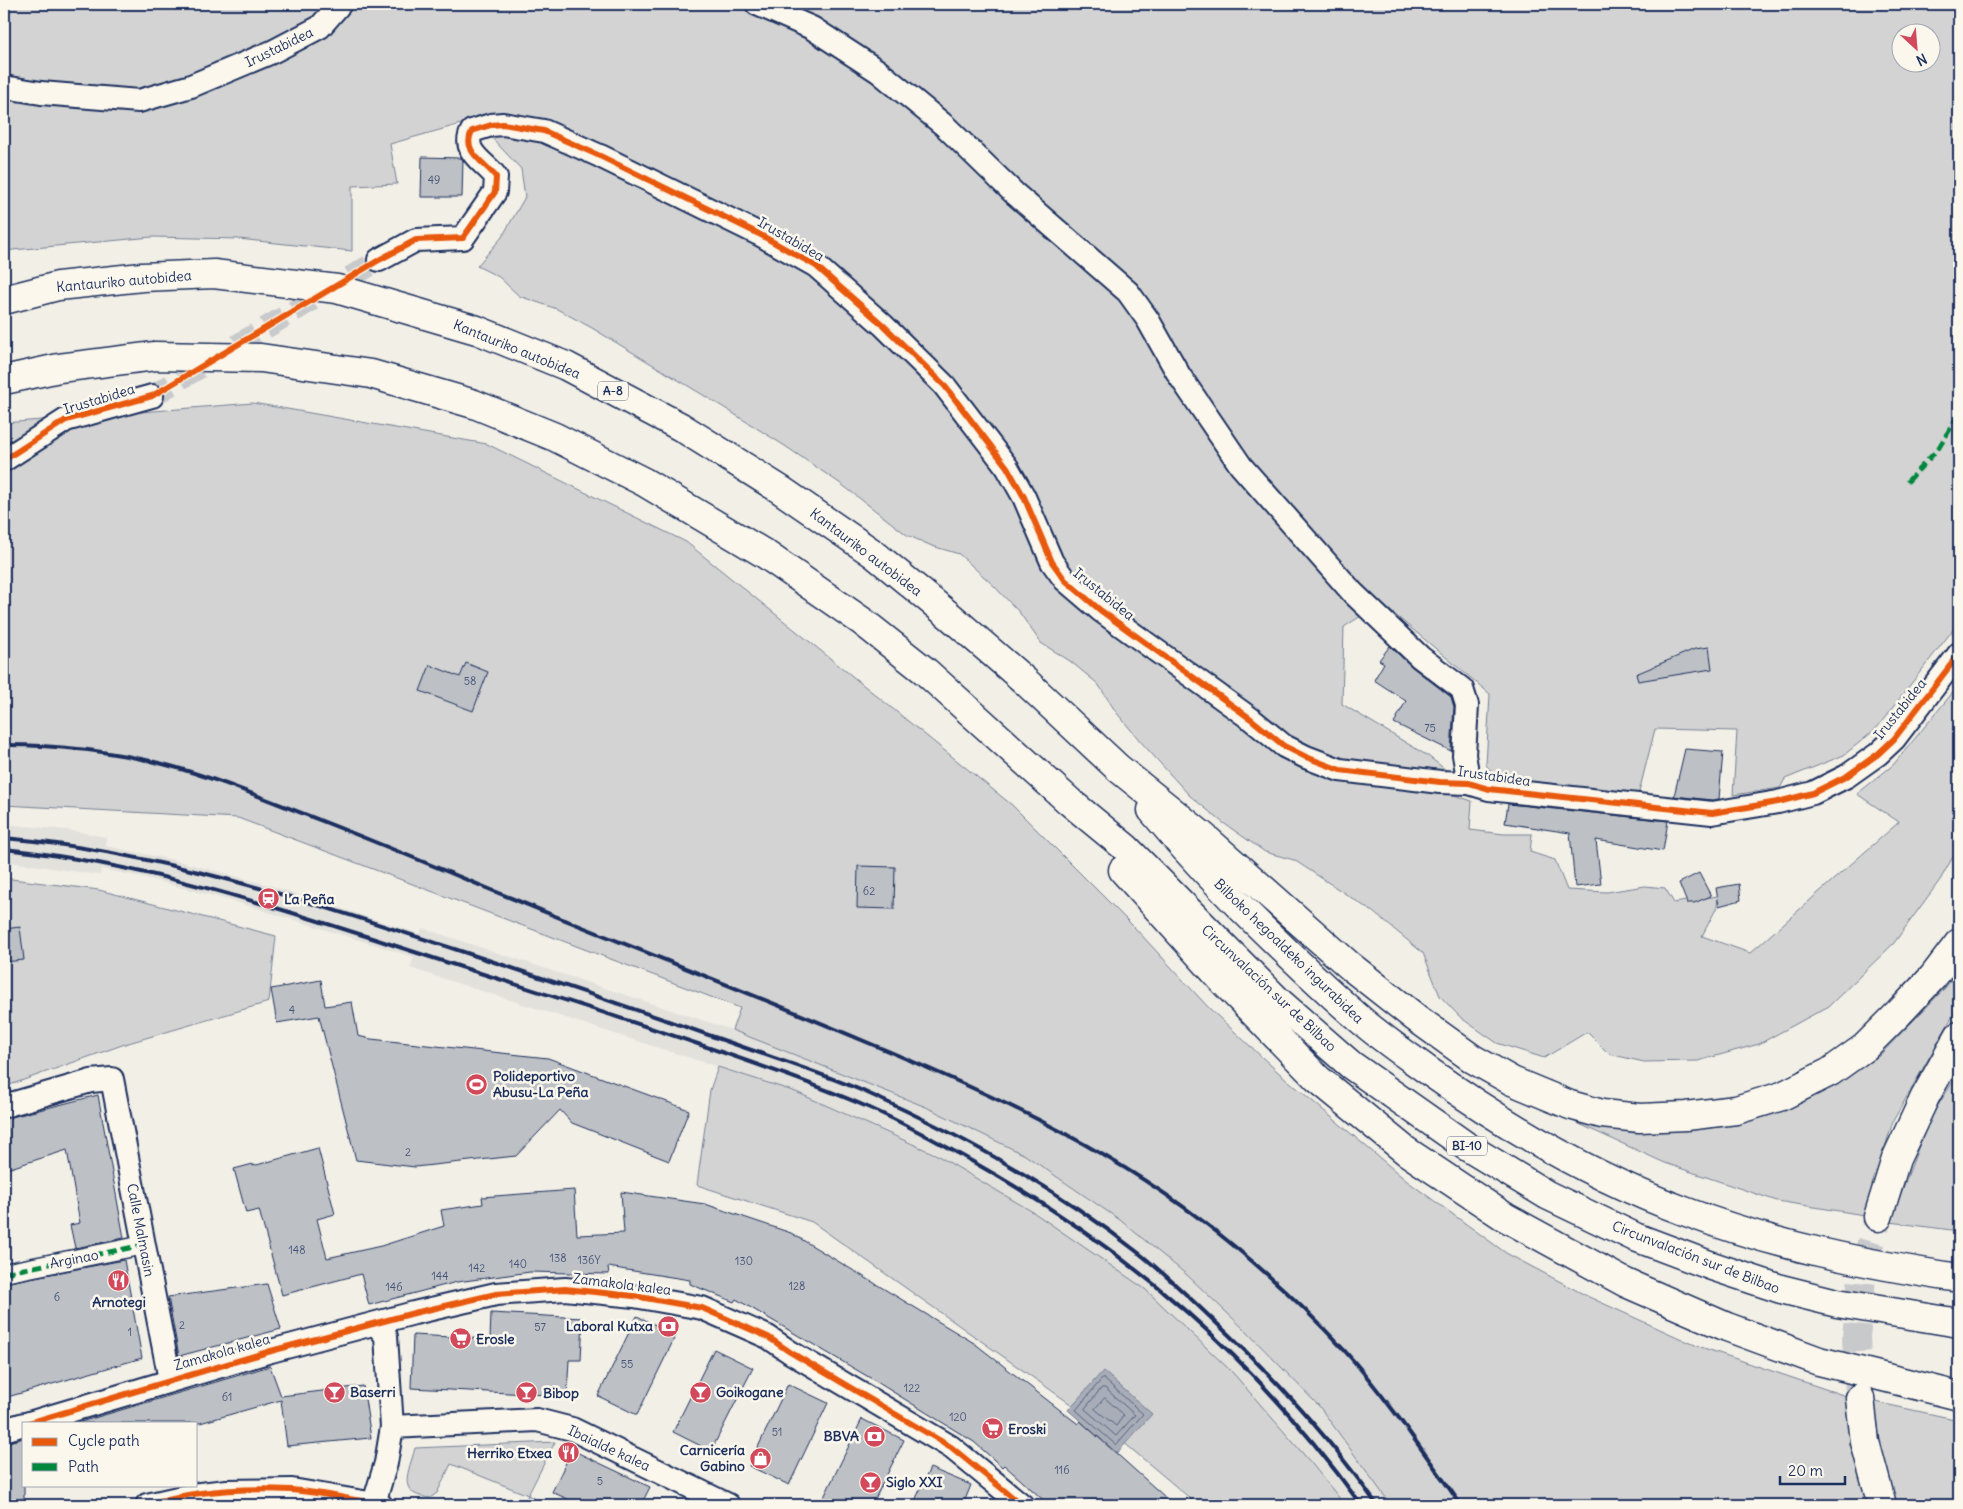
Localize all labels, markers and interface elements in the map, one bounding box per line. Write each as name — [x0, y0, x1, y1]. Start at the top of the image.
north arrow — [1890, 22, 1940, 72]
street label: Irustabidea — [242, 23, 316, 71]
text: N — [1913, 49, 1930, 70]
house number: 49 — [428, 173, 440, 187]
street label: Irustabidea — [755, 213, 827, 265]
street label: Kantauriko autobidea — [56, 266, 192, 296]
street label: Kantauriko autobidea — [451, 315, 583, 383]
street label: Irustabidea — [61, 380, 137, 418]
road number: A-8 — [598, 382, 628, 401]
street label: Kantauriko autobidea — [806, 504, 926, 600]
street label: Irustabidea — [1070, 564, 1138, 624]
house number: 58 — [464, 674, 476, 688]
street label: Irustabidea — [1870, 675, 1930, 743]
house number: 75 — [1424, 721, 1436, 735]
street label: Irustabidea — [1456, 762, 1532, 790]
street label: Bilboko hegoaldeko ingurabidea — [1210, 875, 1368, 1027]
house number: 62 — [863, 884, 875, 898]
station icon: La Peña — [256, 887, 280, 911]
place label: La Peña — [284, 890, 334, 908]
street label: Circunvalación sur de Bilbao — [1198, 921, 1340, 1055]
house number: 4 — [289, 1003, 295, 1017]
place label: Polideportivo Abusu-La Peña — [493, 1067, 589, 1101]
sports icon: Polideportivo Abusu-La Peña — [465, 1072, 489, 1096]
road number: BI-10 — [1447, 1136, 1487, 1156]
house number: 2 — [405, 1145, 411, 1159]
street label: Calle Malmasin — [123, 1182, 159, 1278]
street label: Circunvalación sur de Bilbao — [1610, 1217, 1783, 1297]
house number: 148 — [288, 1243, 306, 1257]
street label: Arginao — [48, 1245, 100, 1273]
house number: 138 — [550, 1251, 566, 1265]
house number: 136Y — [577, 1253, 601, 1267]
house number: 130 — [735, 1254, 753, 1268]
house number: 140 — [509, 1257, 527, 1271]
house number: 142 — [469, 1261, 485, 1275]
restaurant icon: Arnotegi — [107, 1268, 131, 1292]
house number: 144 — [431, 1269, 449, 1283]
street label: Zamakola kalea — [572, 1269, 672, 1299]
house number: 128 — [789, 1279, 805, 1293]
house number: 146 — [385, 1280, 403, 1294]
house number: 6 — [54, 1290, 60, 1304]
place label: Arnotegi — [92, 1293, 146, 1311]
bank icon: Laboral Kutxa — [657, 1314, 681, 1338]
place label: Laboral Kutxa — [566, 1317, 653, 1335]
house number: 2 — [179, 1318, 185, 1332]
house number: 57 — [534, 1320, 546, 1334]
house number: 1 — [128, 1325, 132, 1339]
supermarket icon: Erosle — [448, 1327, 472, 1351]
street label: Zamakola kalea — [172, 1330, 272, 1374]
place label: Erosle — [476, 1330, 515, 1348]
house number: 55 — [621, 1357, 633, 1371]
bar icon: Baserri — [322, 1380, 346, 1404]
bar icon: Goikogane — [688, 1380, 712, 1404]
bar icon: Bibop — [515, 1381, 539, 1405]
house number: 122 — [904, 1381, 920, 1395]
place label: Baserri — [350, 1383, 396, 1401]
place label: Goikogane — [716, 1383, 784, 1401]
place label: Bibop — [543, 1384, 579, 1402]
house number: 61 — [222, 1390, 232, 1404]
house number: 120 — [949, 1410, 967, 1424]
supermarket icon: Eroski — [980, 1417, 1004, 1441]
place label: Eroski — [1008, 1420, 1046, 1438]
street label: Ibaialde kalea — [565, 1421, 653, 1475]
legend — [22, 1422, 198, 1486]
bank icon: BBVA — [863, 1424, 887, 1448]
house number: 51 — [772, 1425, 782, 1439]
place label: BBVA — [823, 1427, 859, 1445]
text: Cycle path — [68, 1431, 140, 1450]
restaurant icon: Herriko Etxea — [556, 1441, 580, 1465]
place label: Carnicería Gabino — [680, 1441, 745, 1475]
place label: Herriko Etxea — [467, 1444, 552, 1462]
shop icon: Carnicería Gabino — [749, 1446, 773, 1470]
scale bar — [1780, 1454, 1846, 1486]
text: Path — [68, 1457, 99, 1476]
text: 20 m — [1788, 1461, 1823, 1480]
house number: 116 — [1054, 1463, 1070, 1477]
bar icon: Siglo XXI — [858, 1470, 882, 1494]
place label: Siglo XXI — [886, 1473, 943, 1491]
house number: 5 — [597, 1474, 603, 1488]

